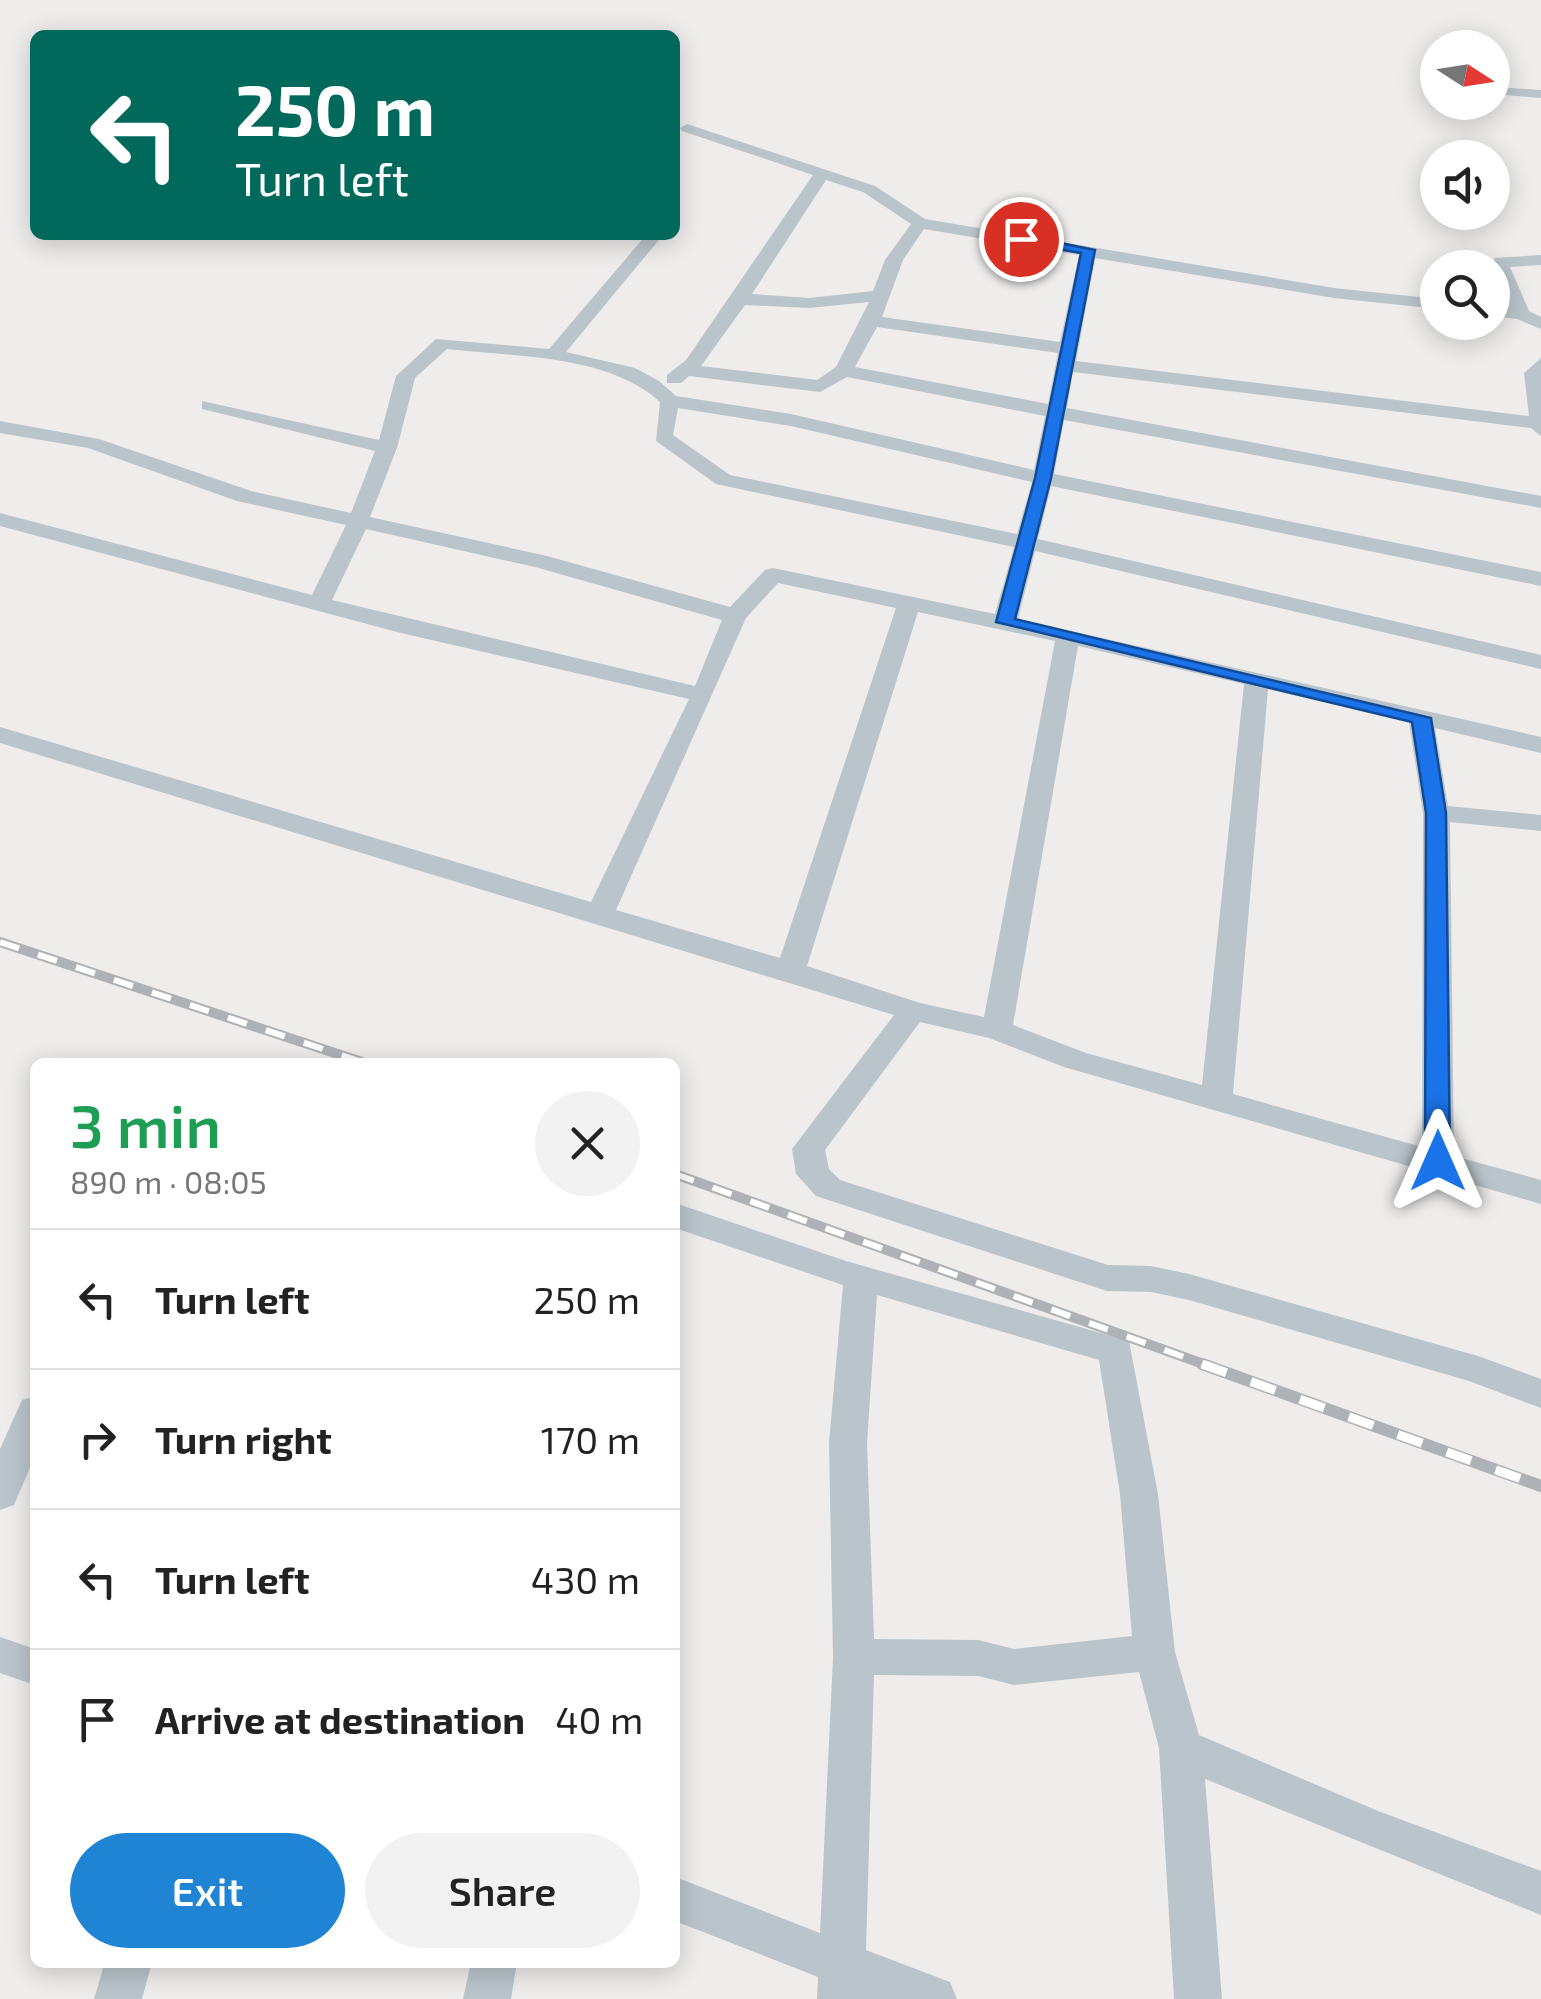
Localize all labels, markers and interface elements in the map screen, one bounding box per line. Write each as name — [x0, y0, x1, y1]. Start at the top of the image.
north arrow — [1420, 30, 1510, 120]
map controls — [1420, 30, 1510, 340]
text: 250 m — [235, 66, 435, 150]
icon: left — [70, 70, 200, 200]
button: sound — [1420, 140, 1510, 230]
text: Turn left — [235, 151, 409, 205]
pin — [979, 197, 1064, 282]
icon: arrive — [994, 212, 1049, 267]
button: search — [1420, 250, 1510, 340]
text: 3 min — [70, 1088, 221, 1160]
button: close — [535, 1091, 640, 1196]
position arrow — [1386, 1109, 1490, 1213]
text: 890 m · 08:05 — [70, 1162, 267, 1200]
icon: left — [70, 1272, 125, 1327]
text: Turn left — [155, 1276, 310, 1322]
text: 250 m — [534, 1276, 640, 1322]
icon: right — [70, 1412, 125, 1467]
text: Turn right — [155, 1416, 332, 1462]
text: 170 m — [541, 1416, 640, 1462]
icon: left — [70, 1552, 125, 1607]
text: Turn left — [155, 1556, 310, 1602]
text: 430 m — [531, 1556, 640, 1602]
icon: arrive — [70, 1692, 125, 1747]
text: Arrive at destination — [155, 1696, 525, 1742]
text: 40 m — [555, 1696, 643, 1742]
button: Exit — [70, 1833, 345, 1948]
button: Share — [365, 1833, 640, 1948]

